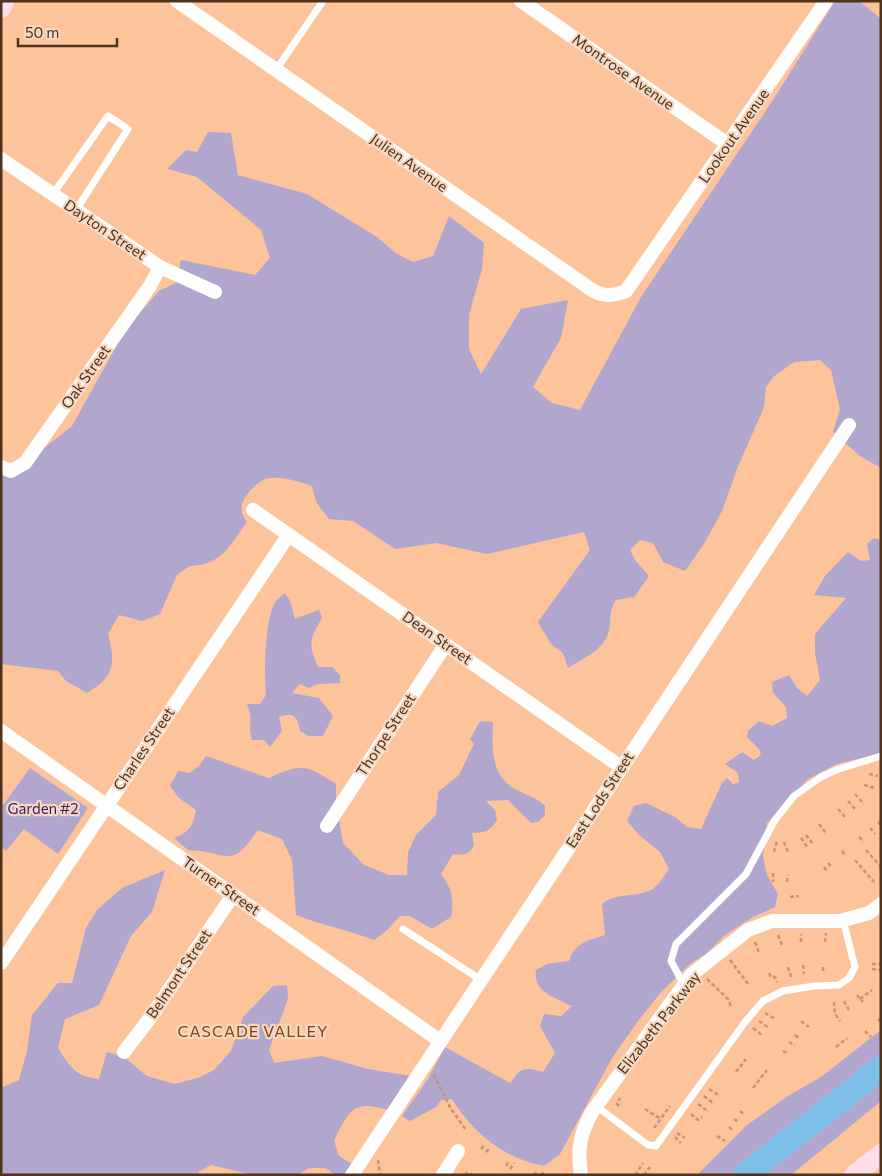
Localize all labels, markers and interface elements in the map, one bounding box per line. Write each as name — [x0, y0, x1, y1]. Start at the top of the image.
scale bar — [18, 15, 116, 47]
text: 50 m — [25, 23, 59, 41]
street label: Montrose Avenue — [569, 29, 678, 113]
street label: Lookout Avenue — [694, 85, 772, 186]
street label: Julien Avenue — [368, 129, 452, 195]
street label: Dayton Street — [61, 195, 150, 263]
street label: Oak Street — [57, 341, 114, 412]
street label: Dean Street — [399, 607, 476, 668]
street label: Thorpe Street — [352, 690, 419, 779]
street label: Charles Street — [109, 703, 178, 793]
street label: East Lods Street — [561, 748, 637, 851]
park label: Garden #2 — [7, 799, 79, 817]
street label: Turner Street — [179, 852, 264, 919]
street label: Belmont Street — [142, 926, 215, 1021]
street label: Elizabeth Parkway — [613, 967, 704, 1077]
district label: CASCADE VALLEY — [178, 1021, 328, 1040]

